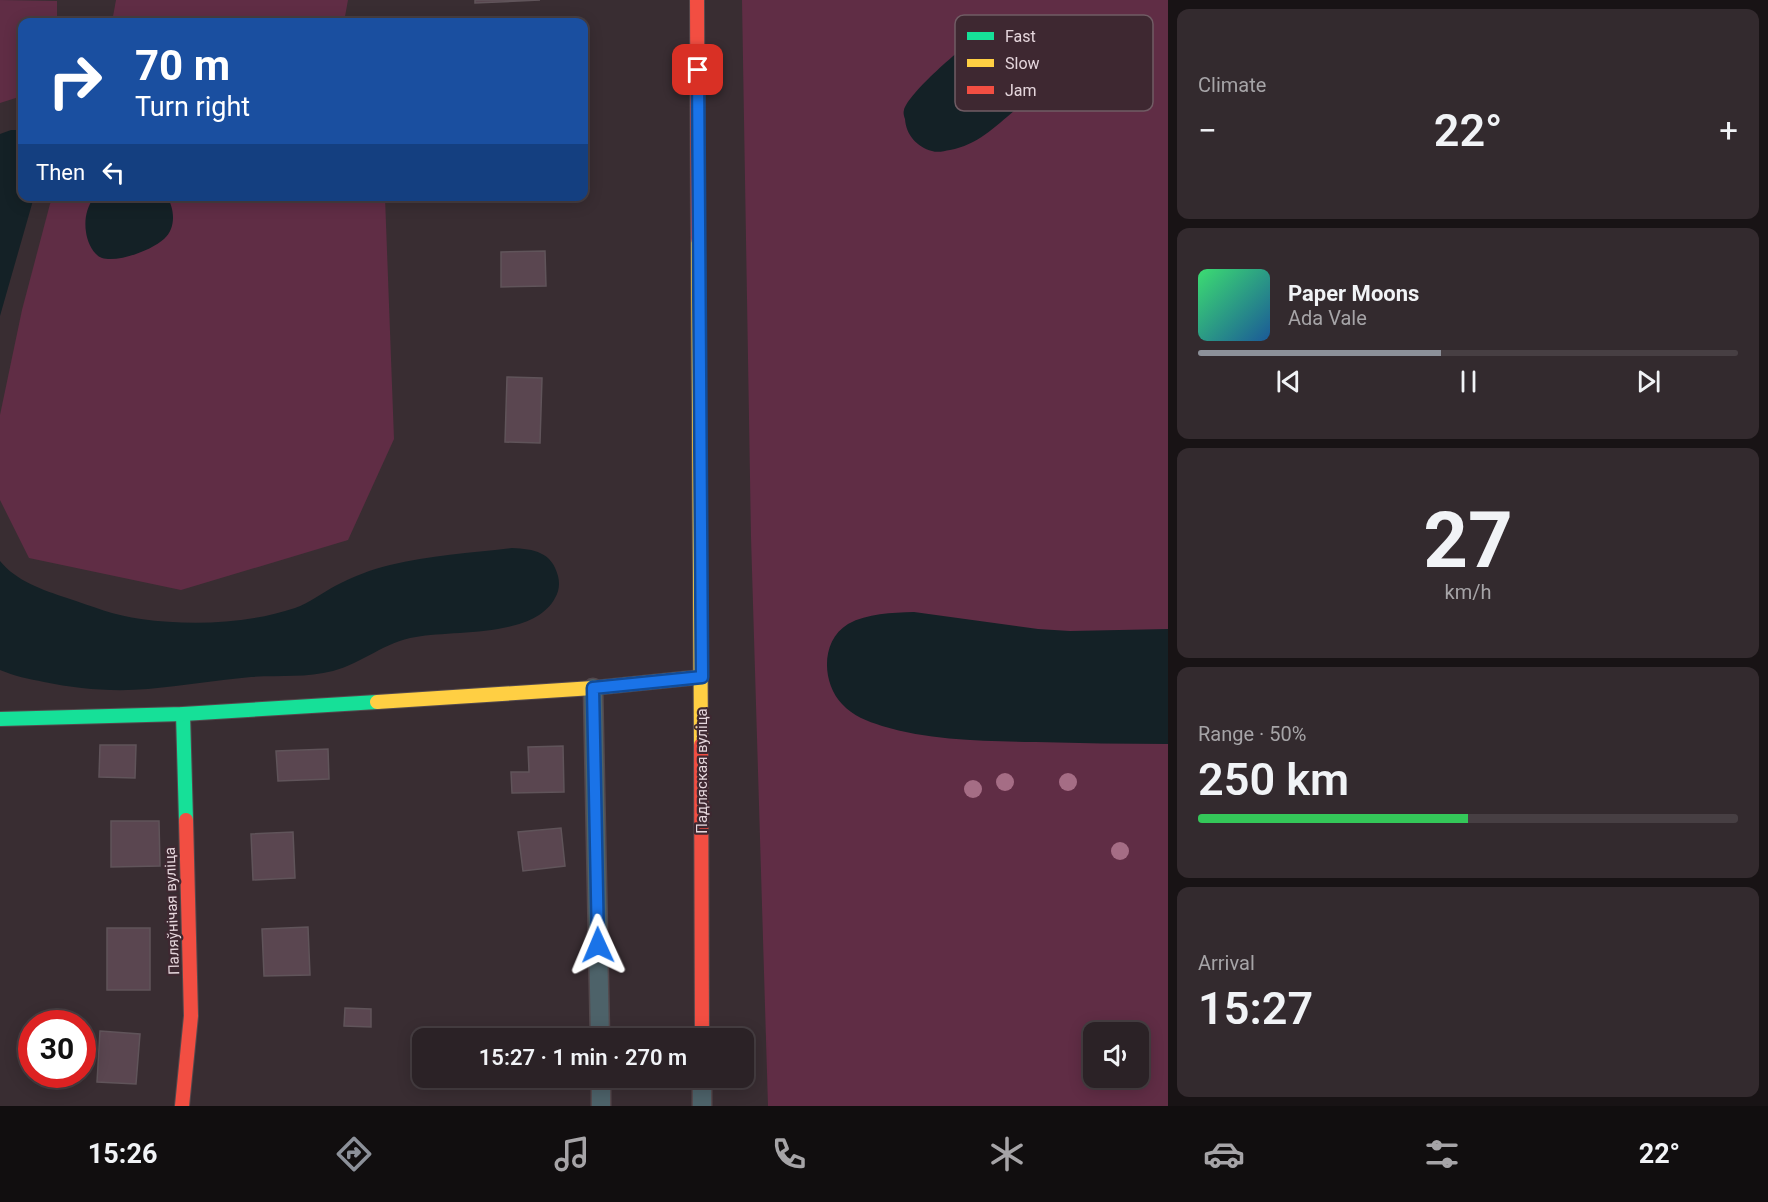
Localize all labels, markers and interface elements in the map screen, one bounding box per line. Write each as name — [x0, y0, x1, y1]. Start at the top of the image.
legend — [955, 15, 1153, 111]
text: Fast — [1005, 27, 1036, 46]
text: 70 m — [135, 41, 230, 90]
icon: right — [36, 42, 114, 120]
pin — [672, 44, 723, 95]
icon: arrive — [681, 53, 714, 86]
text: Slow — [1005, 54, 1040, 73]
text: Climate — [1198, 73, 1266, 97]
text: Jam — [1005, 81, 1037, 100]
text: Turn right — [135, 91, 250, 123]
text: 22° — [1434, 104, 1502, 157]
text: − — [1198, 111, 1217, 150]
text: + — [1719, 111, 1738, 150]
icon: left — [97, 156, 130, 189]
text: Then — [36, 160, 85, 185]
text: Paper Moons — [1288, 281, 1419, 306]
text: Ada Vale — [1288, 306, 1367, 330]
icon: previous — [1272, 365, 1305, 398]
icon: pause — [1452, 365, 1485, 398]
icon: next — [1632, 365, 1665, 398]
text: 27 — [1423, 495, 1513, 586]
text: km/h — [1445, 580, 1491, 604]
street label: Падляская вуліца — [693, 708, 711, 834]
text: Range · 50% — [1198, 722, 1306, 746]
text: 250 km — [1198, 753, 1349, 806]
street label: Паляўнічая вуліца — [161, 847, 183, 975]
position arrow — [566, 913, 630, 977]
text: Arrival — [1198, 951, 1255, 975]
text: 15:27 — [1198, 982, 1313, 1035]
speed limit sign: 30 — [18, 1010, 96, 1088]
map controls — [1083, 1022, 1149, 1088]
button: sound — [1083, 1022, 1149, 1088]
text: 15:27 · 1 min · 270 m — [479, 1045, 687, 1070]
icon: directions — [333, 1133, 375, 1175]
icon: music — [551, 1133, 593, 1175]
icon: phone — [768, 1133, 810, 1175]
icon: climate — [986, 1133, 1028, 1175]
icon: car — [1203, 1133, 1245, 1175]
icon: filters — [1421, 1133, 1463, 1175]
text: 15:26 — [88, 1138, 157, 1170]
text: 22° — [1639, 1138, 1680, 1170]

